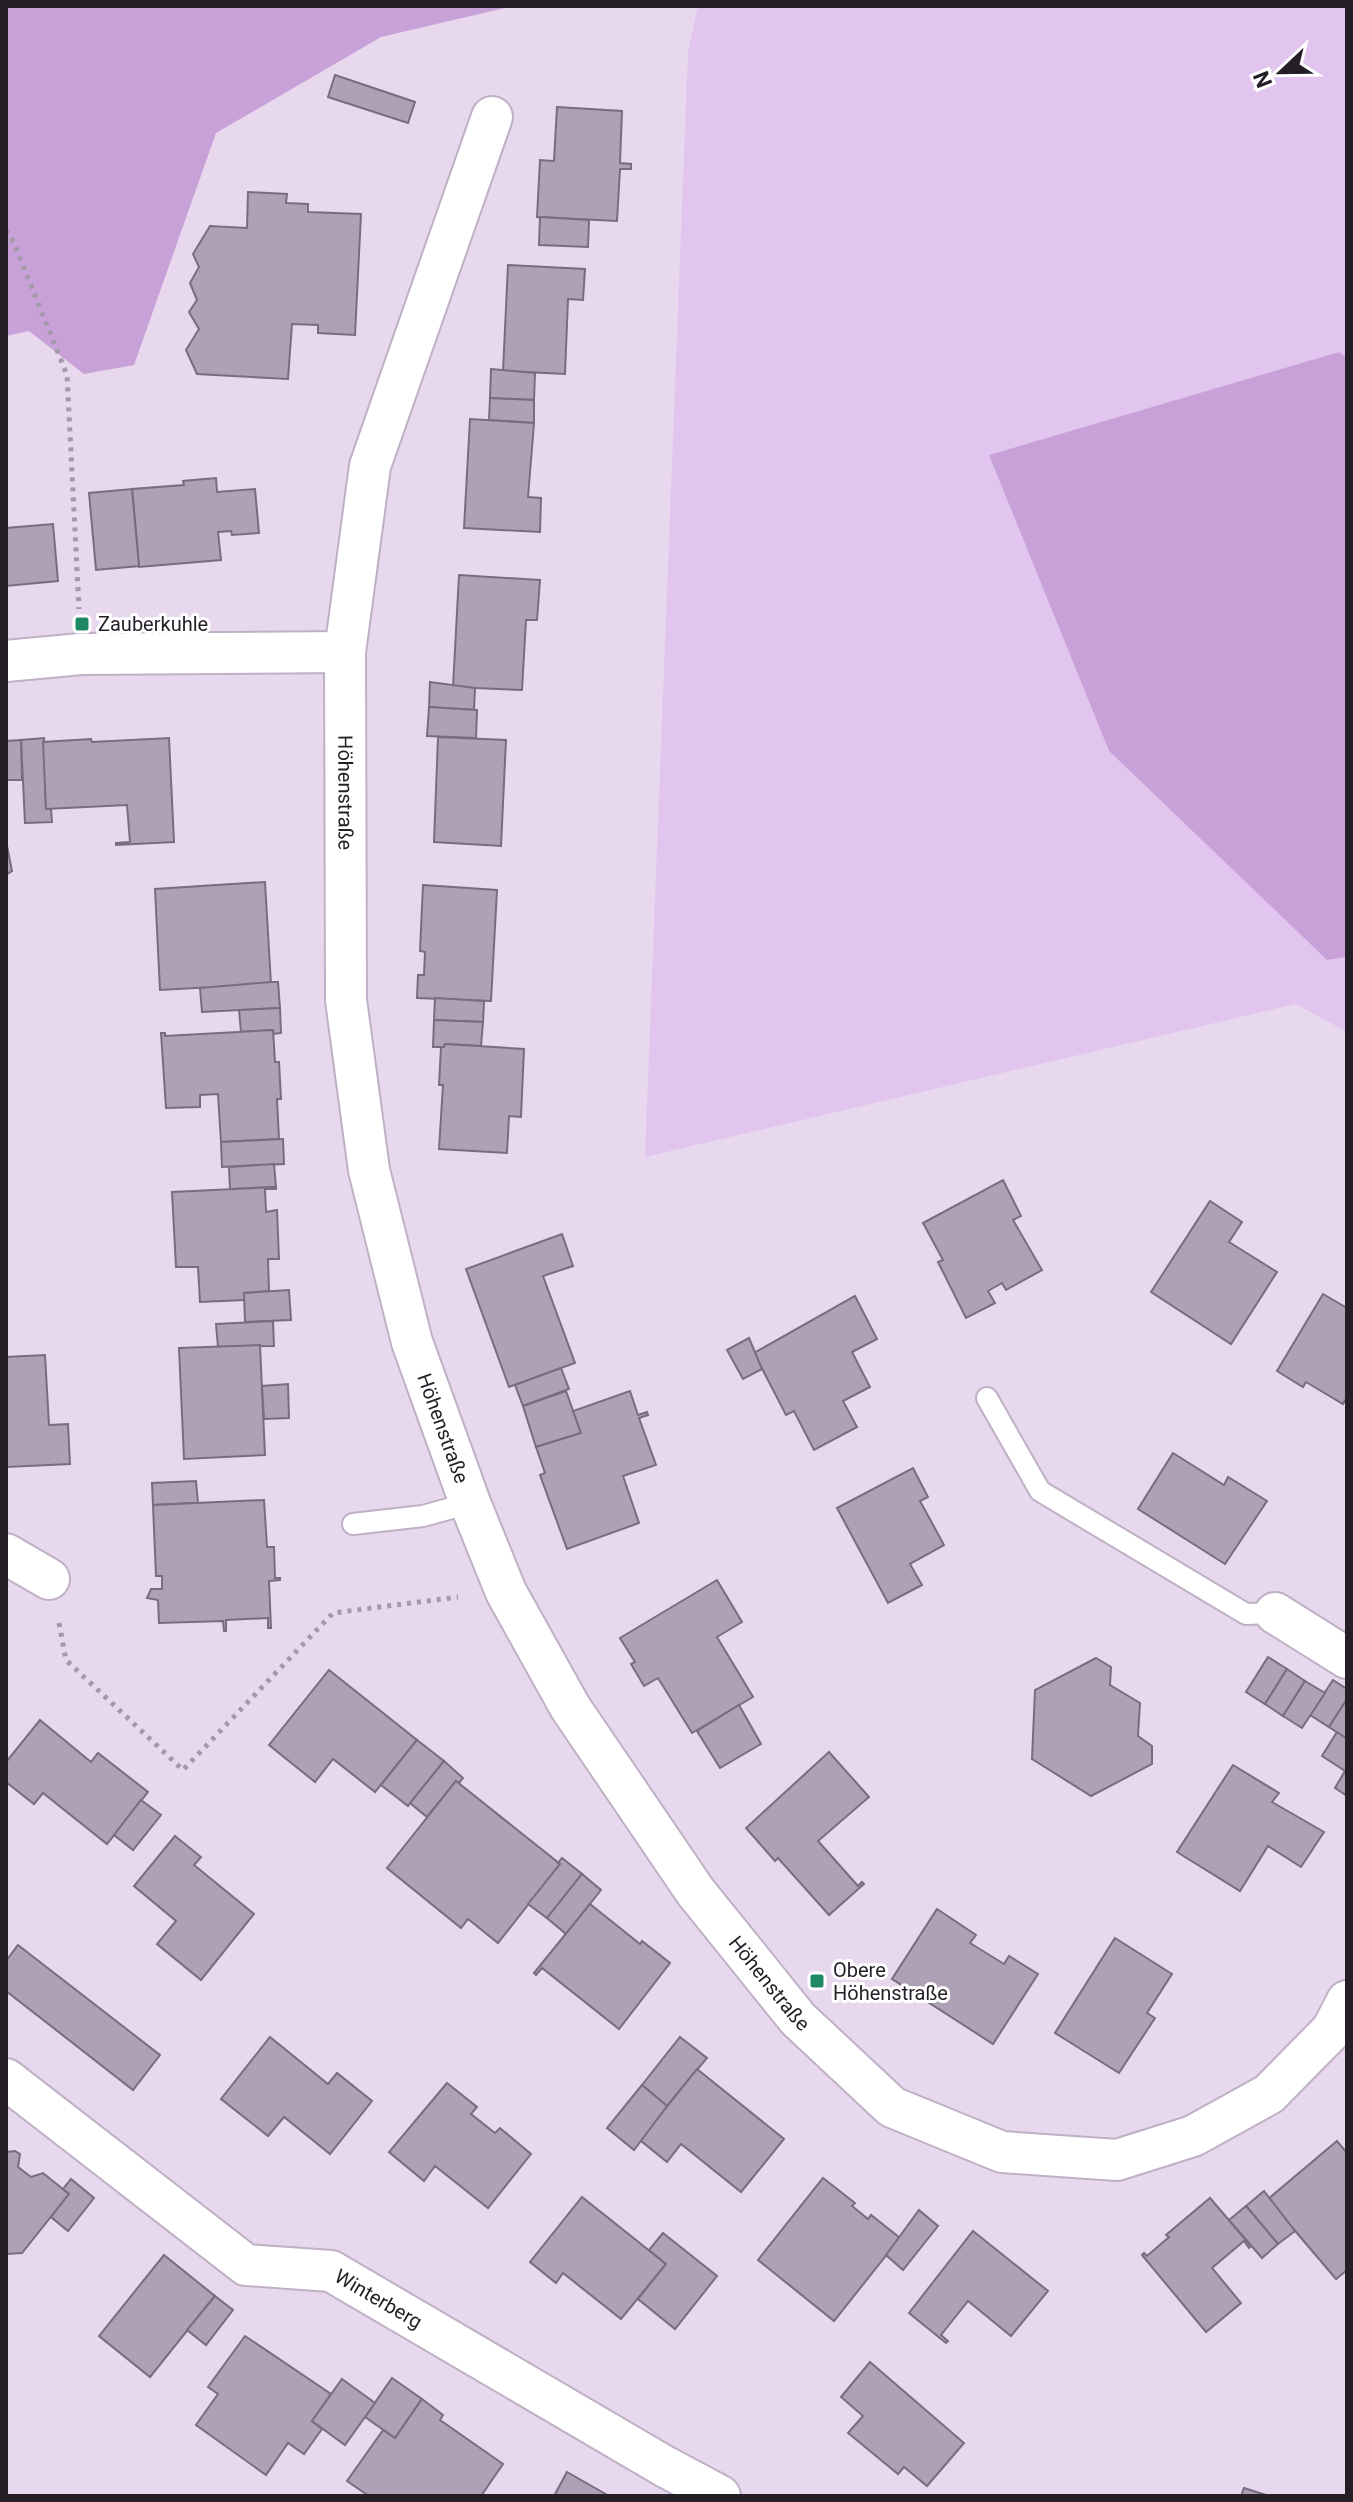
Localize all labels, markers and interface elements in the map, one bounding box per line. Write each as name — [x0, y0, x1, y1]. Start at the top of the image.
north arrow — [1241, 32, 1321, 112]
text: N — [1248, 67, 1277, 91]
place label: Zauberkuhle — [98, 612, 208, 636]
marker: Zauberkuhle — [73, 615, 91, 633]
street label: Höhenstraße — [333, 735, 358, 850]
street label: Höhenstraße — [412, 1370, 474, 1487]
street label: Höhenstraße — [724, 1931, 815, 2036]
place label: Obere Höhenstraße — [833, 1958, 948, 2005]
marker: Obere Höhenstraße — [808, 1972, 826, 1990]
street label: Winterberg — [331, 2264, 427, 2334]

